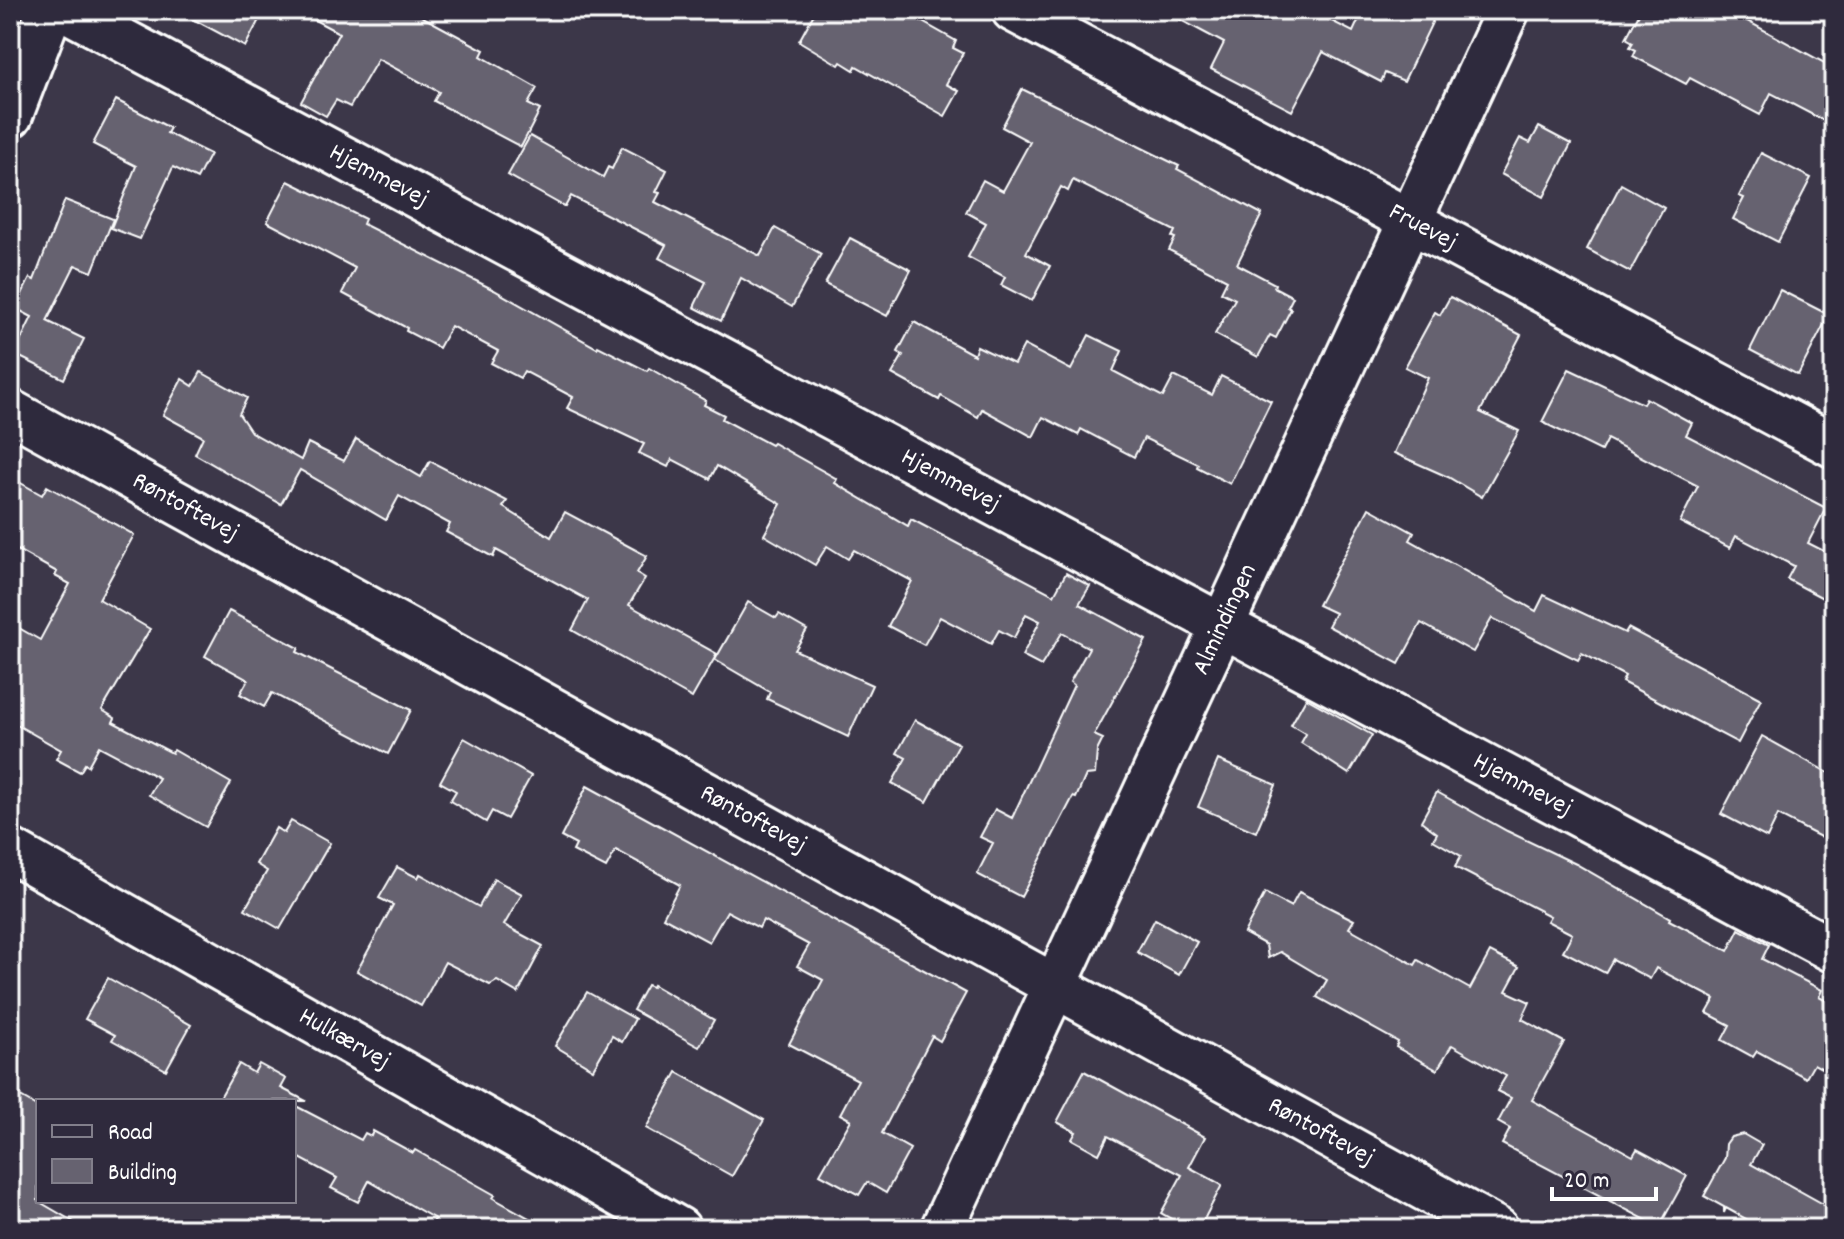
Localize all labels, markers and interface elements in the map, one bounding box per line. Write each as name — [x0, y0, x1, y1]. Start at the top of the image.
street label: Hjemmevej — [322, 135, 435, 218]
street label: Fruevej — [1382, 194, 1464, 261]
street label: Hjemmevej — [894, 439, 1007, 522]
street label: Røntoftevej — [125, 463, 245, 552]
street label: Almindingen — [1183, 558, 1267, 681]
street label: Hjemmevej — [1466, 744, 1579, 827]
street label: Røntoftevej — [693, 775, 813, 864]
street label: Hulkærvej — [292, 999, 397, 1080]
street label: Røntoftevej — [1261, 1088, 1381, 1176]
legend — [36, 1099, 296, 1203]
text: Road — [108, 1117, 153, 1151]
scale bar — [1552, 1151, 1656, 1201]
text: Building — [108, 1157, 177, 1191]
text: 20 m — [1564, 1165, 1610, 1199]

